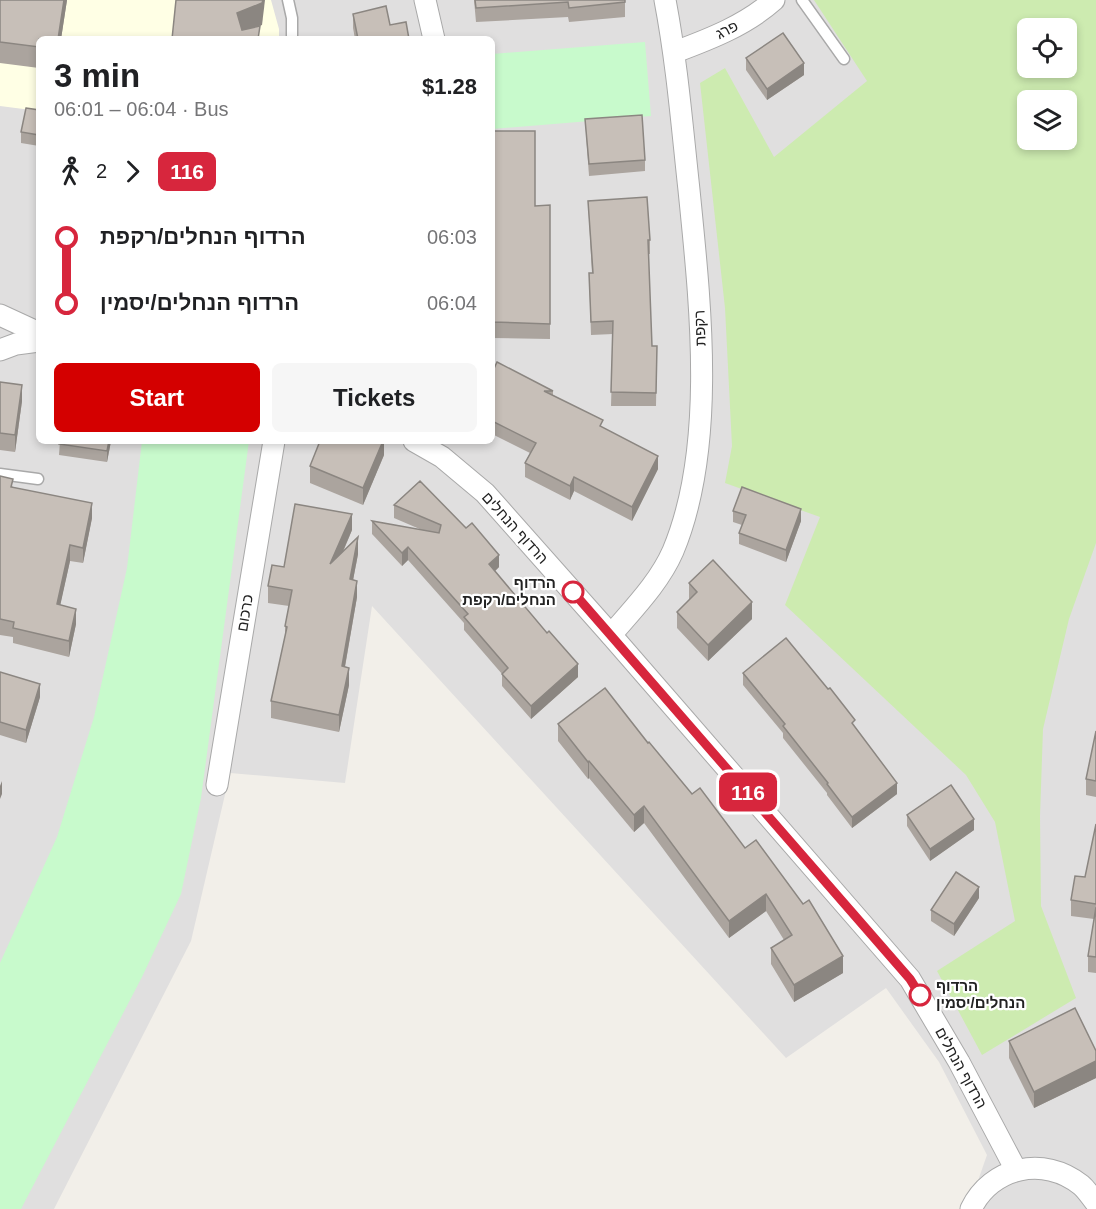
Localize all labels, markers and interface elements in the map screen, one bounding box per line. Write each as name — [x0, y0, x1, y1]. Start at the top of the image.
street label: פרג — [713, 17, 741, 42]
map controls — [1017, 18, 1077, 150]
button: locate — [1017, 18, 1077, 78]
text: 3 min — [54, 57, 140, 94]
text: $1.28 — [422, 74, 477, 99]
button: layers — [1017, 90, 1077, 150]
text: 06:01 – 06:04 · Bus — [54, 98, 229, 120]
icon: walk — [54, 155, 87, 188]
icon: forward — [116, 155, 149, 188]
text: 2 — [96, 160, 107, 182]
text: 116 — [170, 160, 204, 183]
text: הרדוף הנחלים/רקפת — [100, 224, 306, 249]
text: 06:03 — [427, 226, 477, 248]
text: הרדוף הנחלים/יסמין — [100, 290, 299, 315]
text: 06:04 — [427, 292, 477, 314]
street label: רקפת — [690, 310, 709, 346]
button: Start — [54, 363, 260, 432]
button: Tickets — [272, 363, 477, 432]
street label: הרדוף הנחלים — [479, 488, 552, 567]
place label: הרדוף הנחלים/רקפת — [462, 574, 556, 608]
marker: הרדוף הנחלים/רקפת — [562, 581, 584, 603]
street label: כרכום — [233, 593, 256, 633]
line badge: 116 — [714, 772, 783, 812]
text: 116 — [731, 781, 765, 804]
place label: הרדוף הנחלים/יסמין — [936, 977, 1025, 1011]
marker: הרדוף הנחלים/יסמין — [909, 984, 931, 1006]
street label: הרדוף הנחלים — [932, 1024, 991, 1111]

